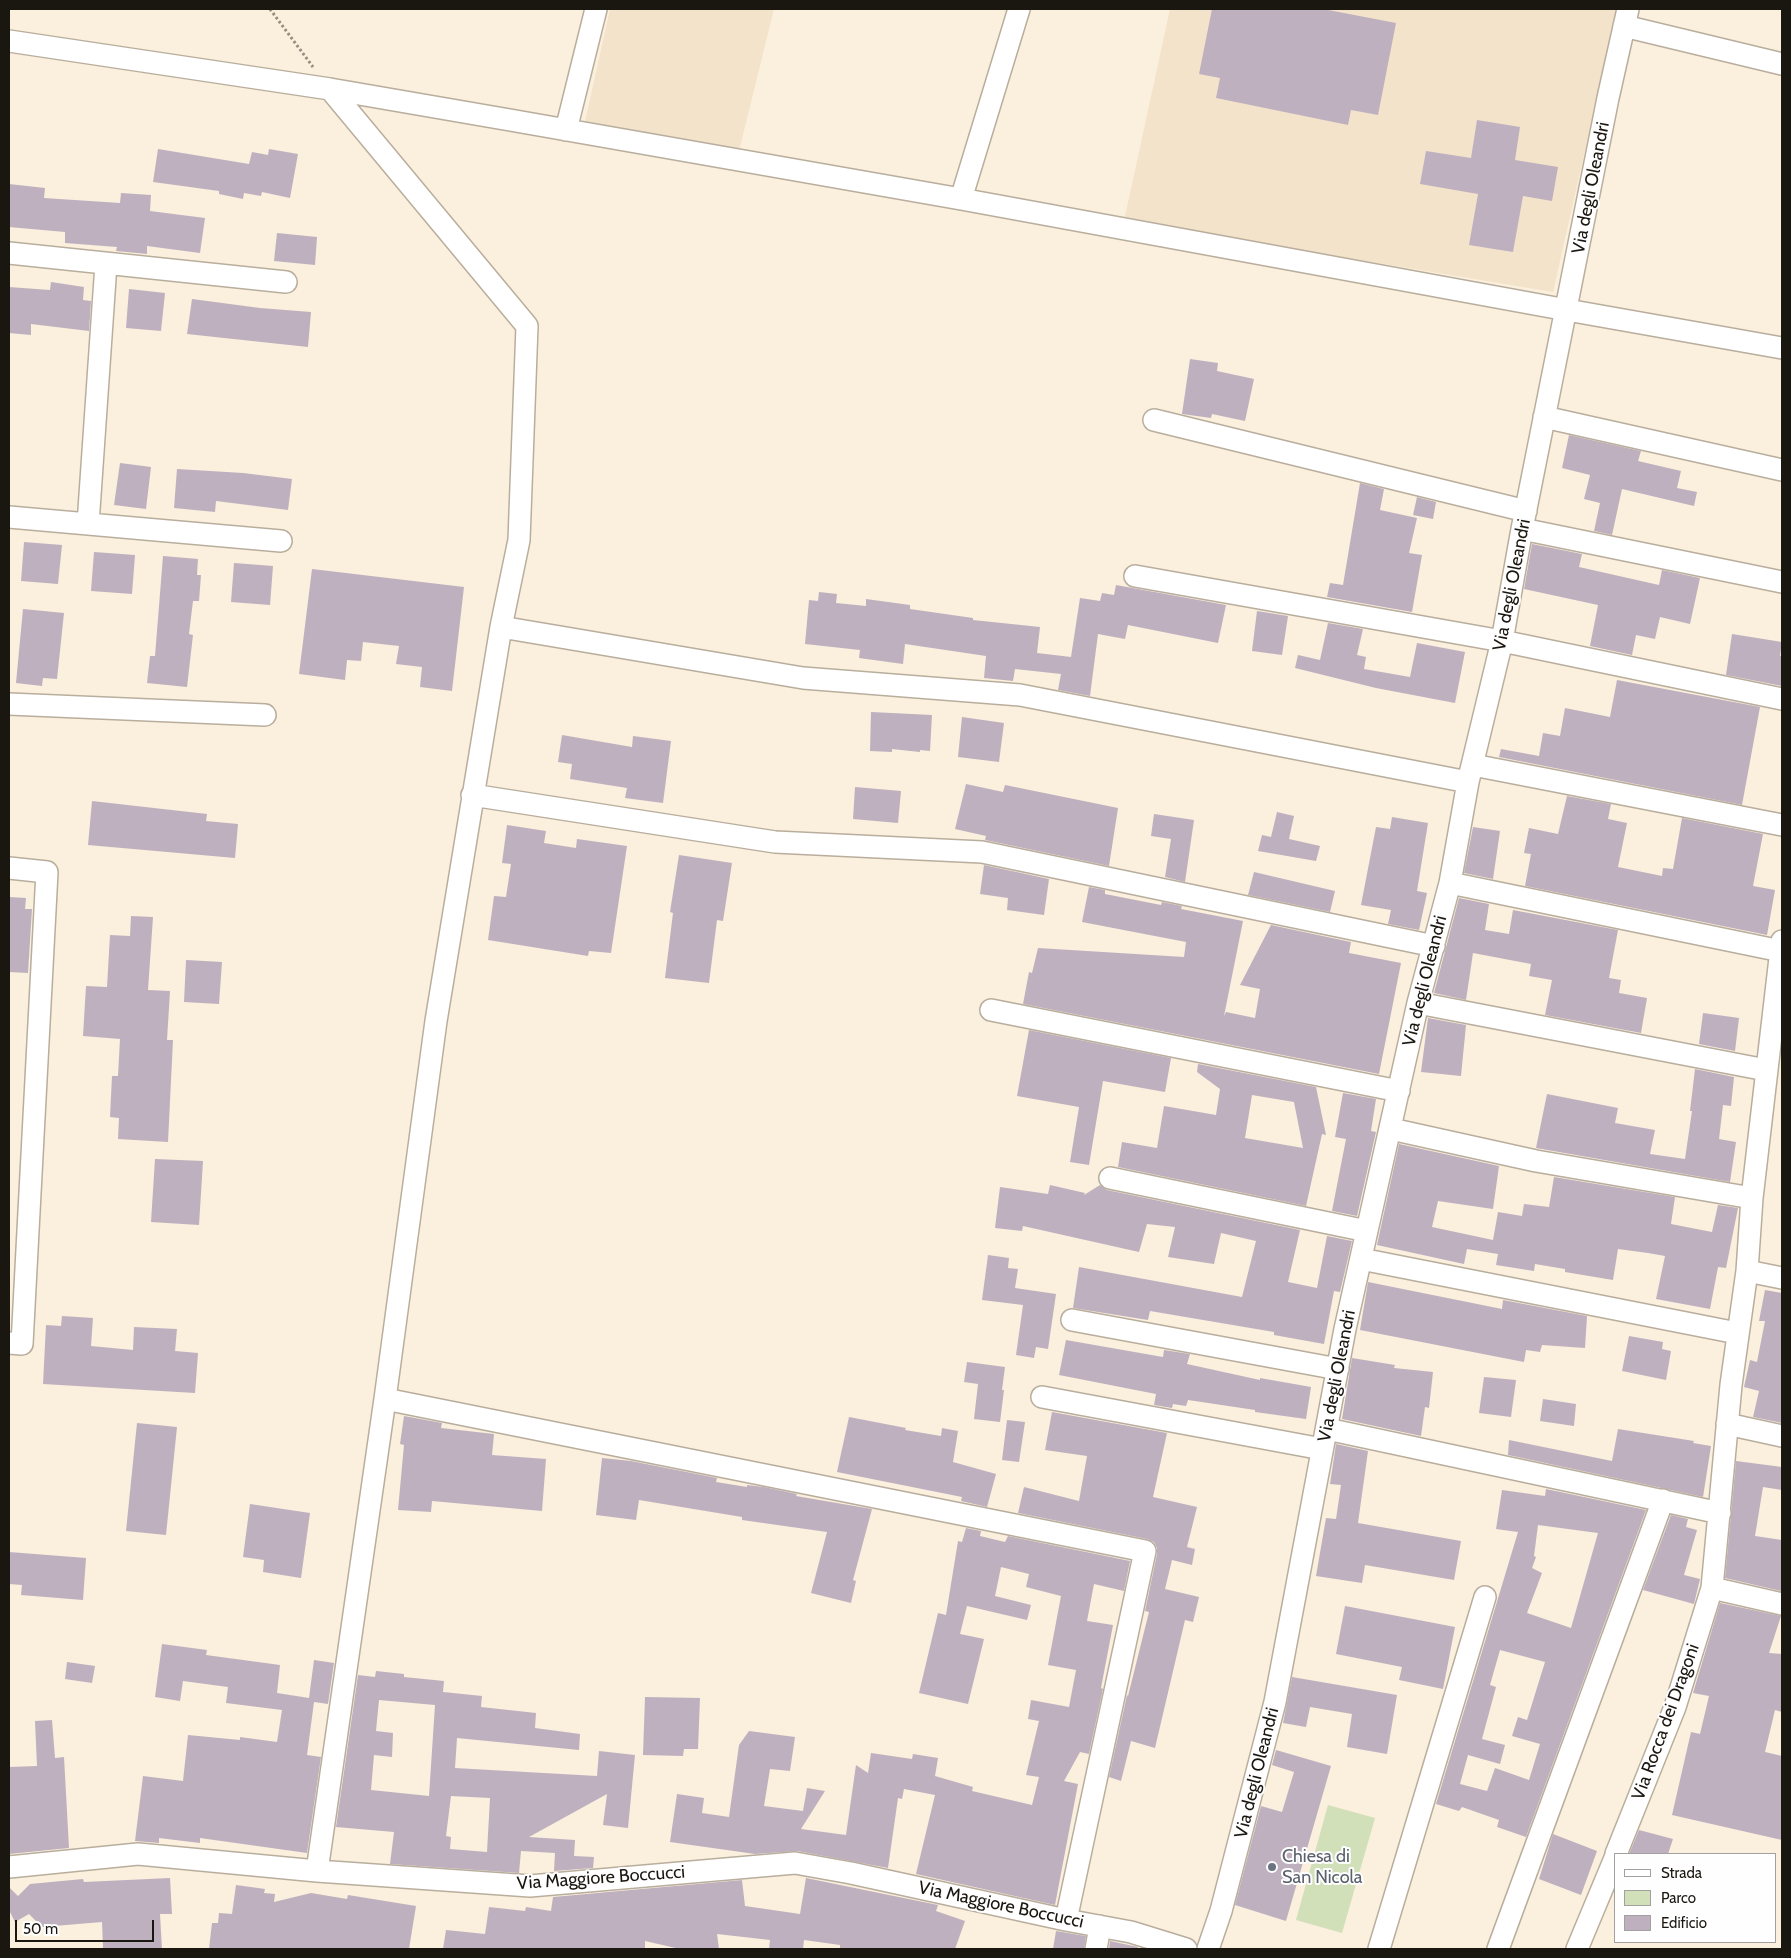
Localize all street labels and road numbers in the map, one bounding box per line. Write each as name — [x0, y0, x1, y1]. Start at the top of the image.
street label: Via degli Oleandri — [1568, 120, 1614, 256]
street label: Via degli Oleandri — [1489, 517, 1535, 653]
street label: Via degli Oleandri — [1398, 913, 1452, 1049]
street label: Via degli Oleandri — [1314, 1308, 1360, 1444]
street label: Via Rocca dei Dragoni — [1628, 1641, 1704, 1803]
street label: Via degli Oleandri — [1230, 1705, 1284, 1841]
street label: Via Maggiore Boccucci — [516, 1861, 686, 1895]
street label: Via Maggiore Boccucci — [916, 1877, 1086, 1933]

